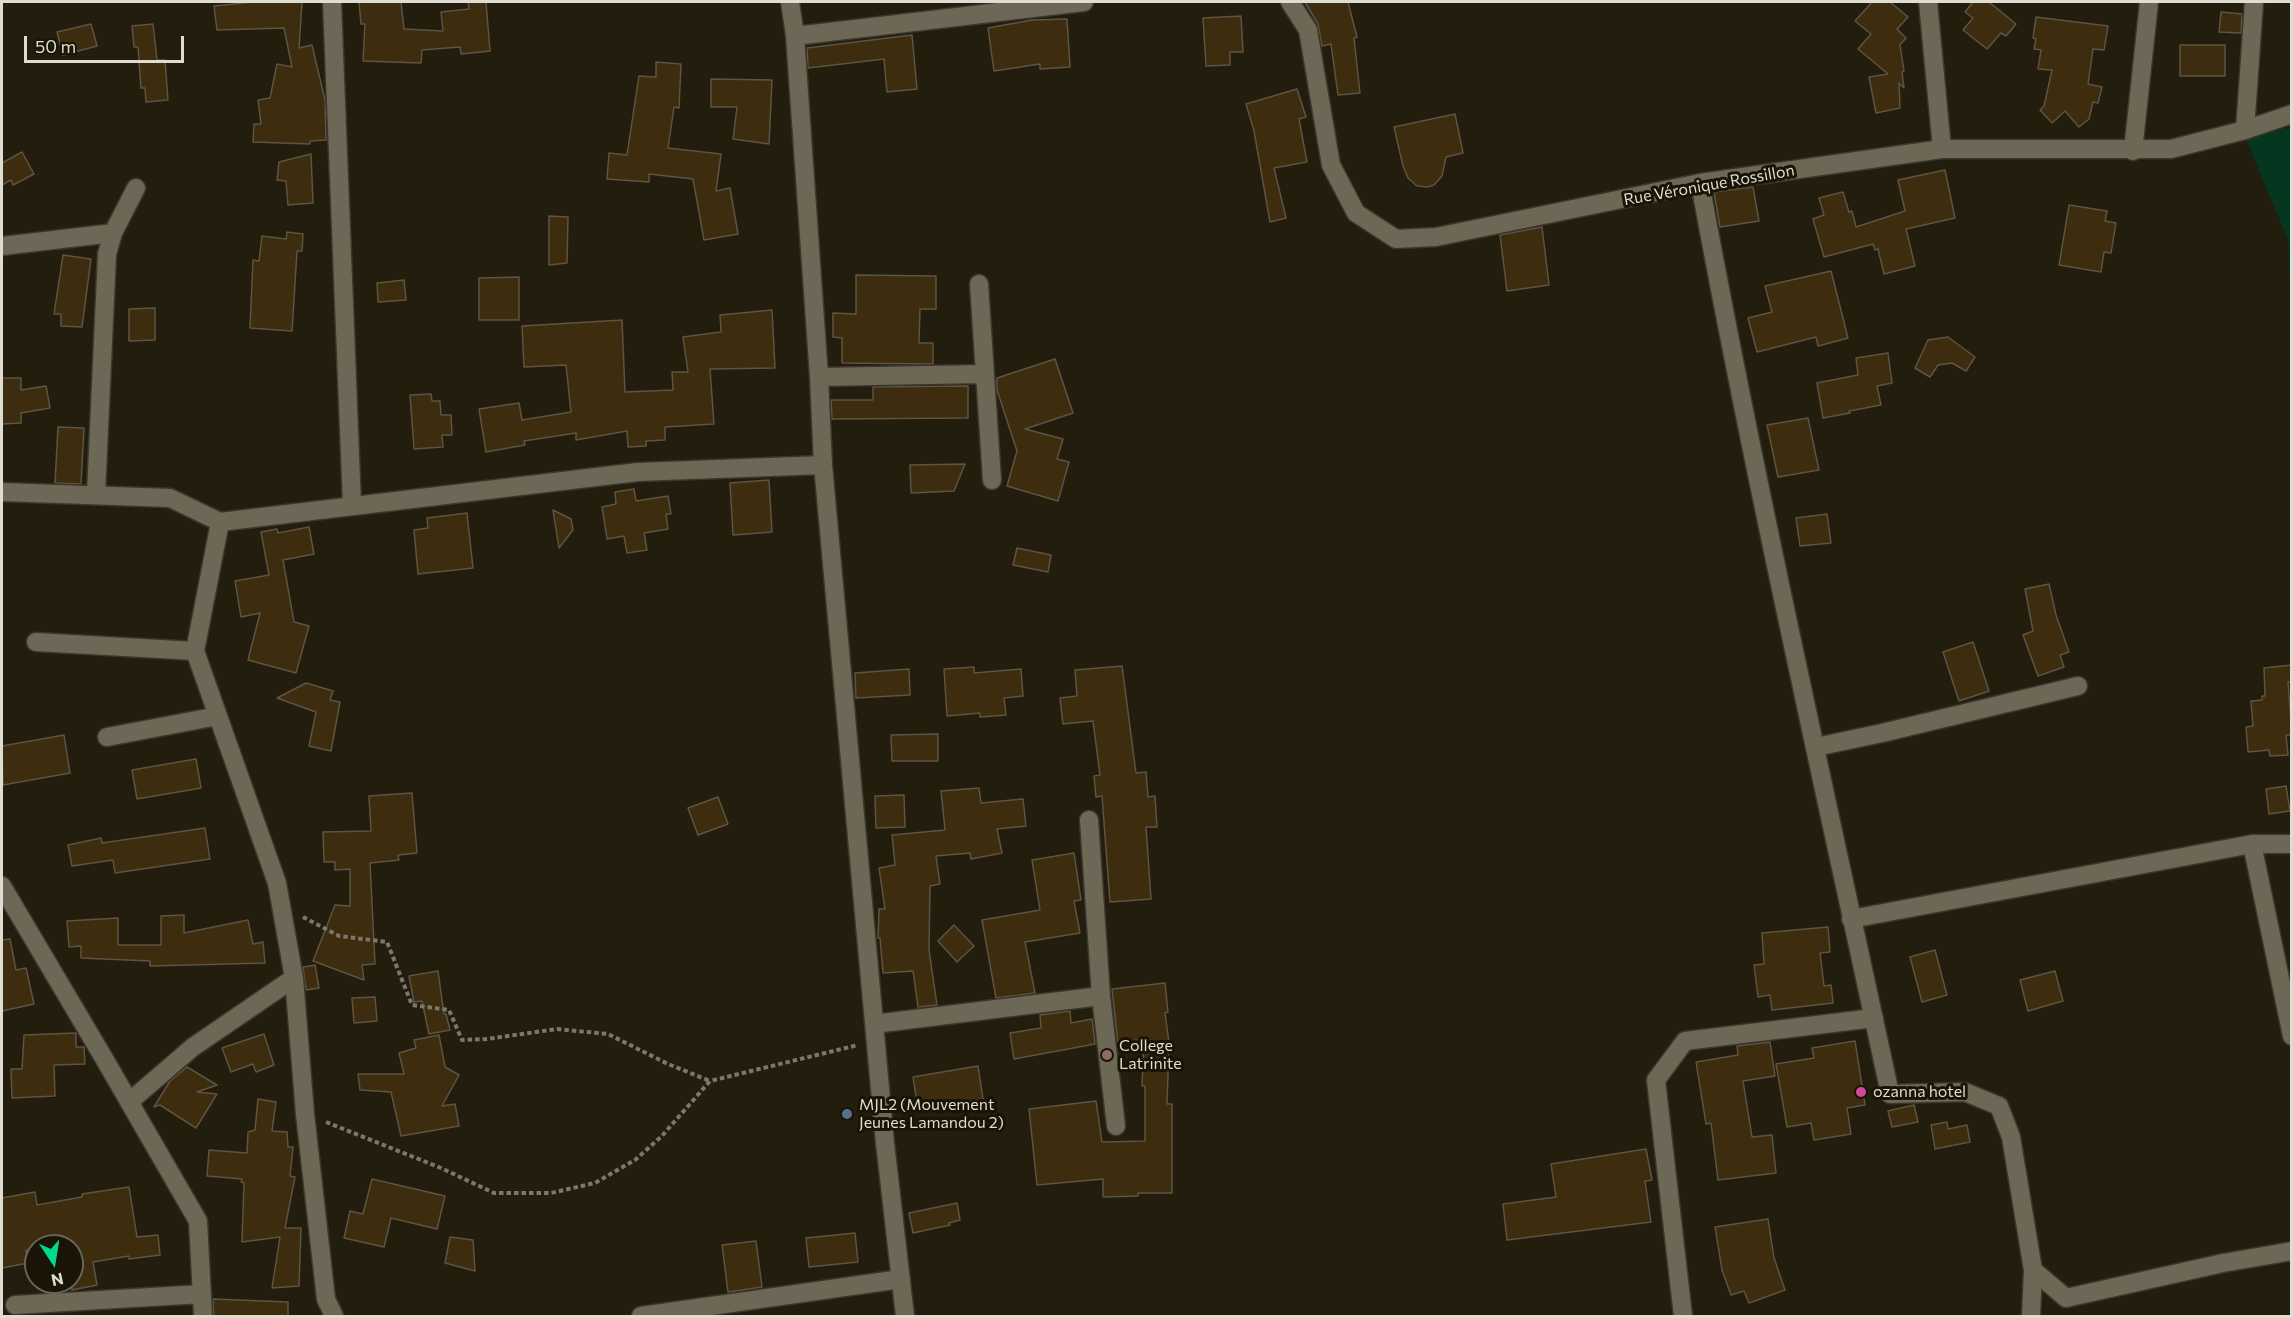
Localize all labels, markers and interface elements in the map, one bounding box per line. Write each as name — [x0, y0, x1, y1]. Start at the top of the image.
scale bar — [27, 24, 188, 62]
text: 50 m — [35, 35, 76, 57]
street label: Rue Véronique Rossillon — [1622, 161, 1796, 209]
place label: College Latrinite — [1119, 1036, 1182, 1074]
marker: College Latrinite — [1100, 1048, 1114, 1062]
place label: ozanna hotel — [1873, 1082, 1966, 1102]
marker: ozanna hotel — [1854, 1085, 1868, 1099]
place label: MJL2 (Mouvement Jeunes Lamandou 2) — [859, 1095, 1004, 1133]
marker: MJL2 (Mouvement Jeunes Lamandou 2) — [840, 1107, 854, 1121]
north arrow — [24, 1234, 84, 1294]
text: N — [50, 1270, 65, 1291]

